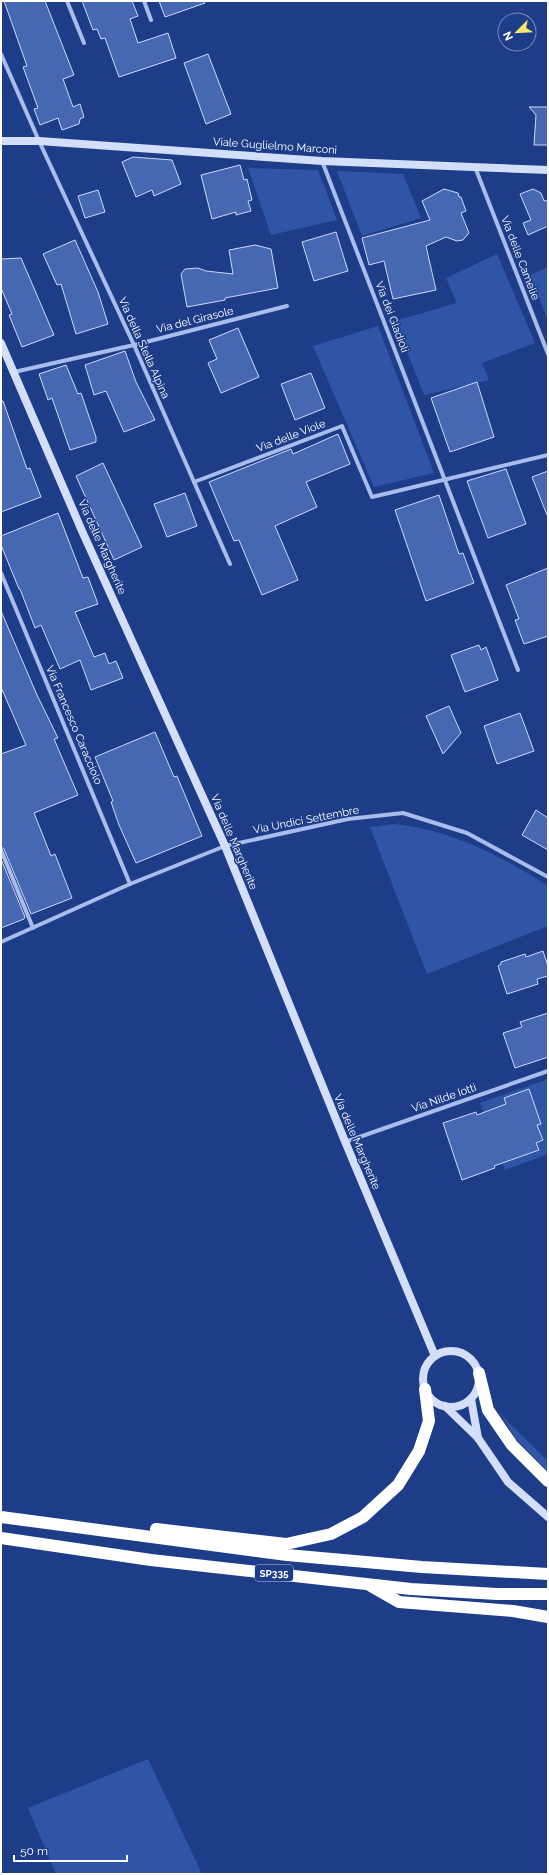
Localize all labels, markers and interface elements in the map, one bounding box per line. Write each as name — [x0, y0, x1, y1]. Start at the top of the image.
north arrow — [497, 12, 537, 52]
text: N — [501, 29, 516, 42]
street label: Viale Guglielmo Marconi — [213, 135, 337, 157]
street label: Via delle Camelie — [498, 214, 542, 302]
street label: Via dei Gladioli — [372, 280, 412, 354]
street label: Via della Stella Alpina — [116, 295, 172, 401]
street label: Via del Girasole — [155, 304, 235, 336]
street label: Via delle Viole — [255, 417, 328, 455]
street label: Via delle Margherite — [75, 498, 129, 597]
street label: Via Francesco Caracciolo — [43, 664, 105, 787]
street label: Via delle Margherite — [208, 792, 260, 892]
street label: Via Undici Settembre — [252, 803, 361, 837]
street label: Via Nilde Iotti — [410, 1081, 478, 1115]
street label: Via delle Margherite — [331, 1092, 383, 1192]
road number: SP335 — [255, 1565, 293, 1581]
scale bar — [14, 1837, 127, 1863]
text: 50 m — [20, 1844, 48, 1858]

